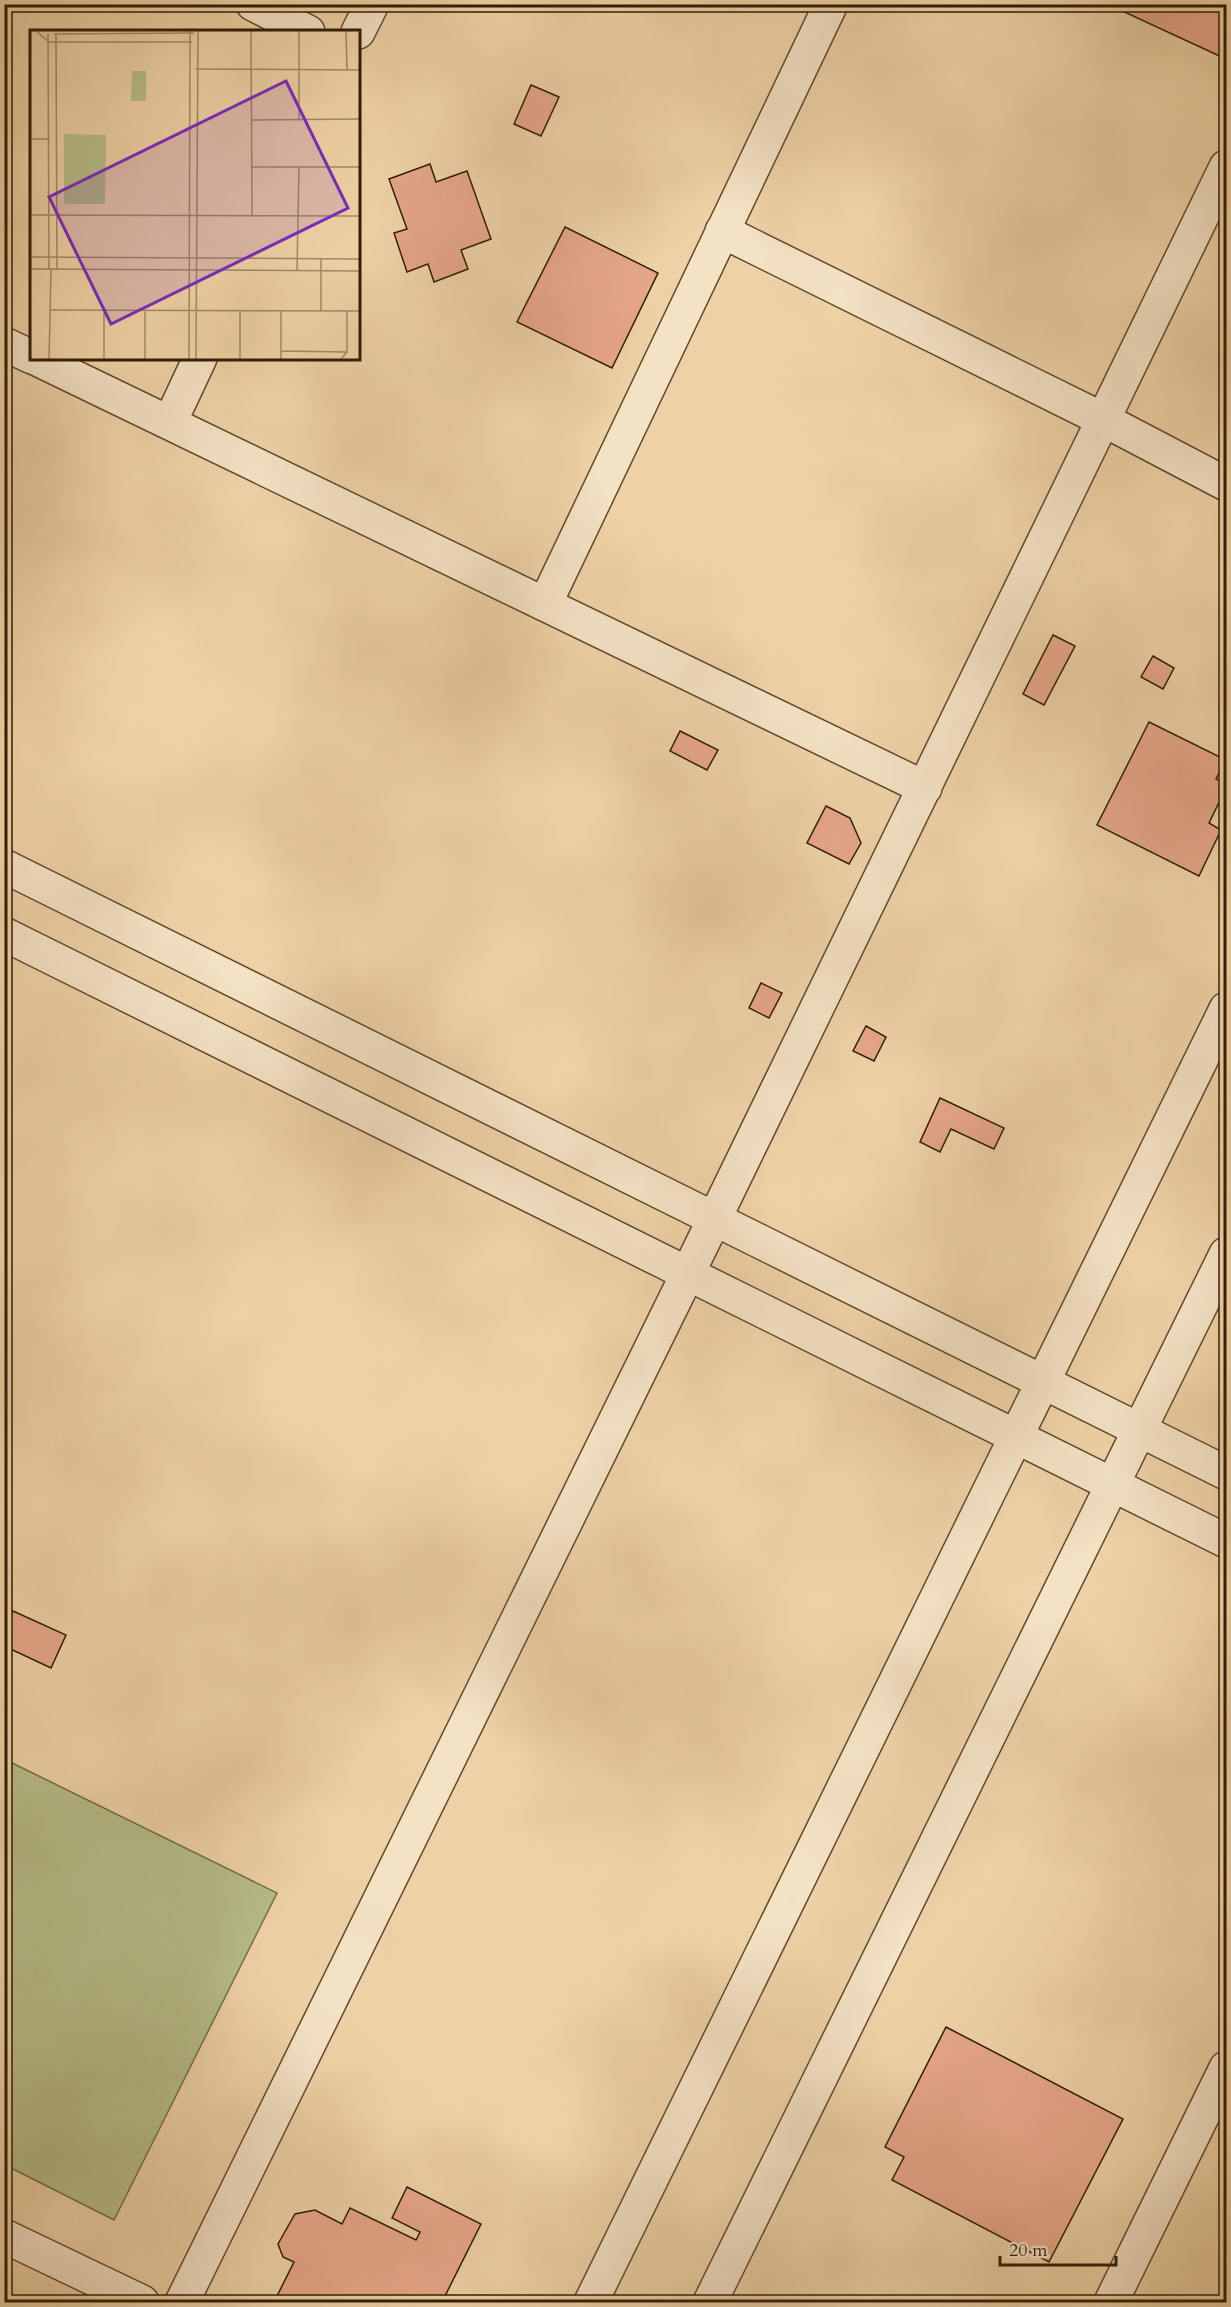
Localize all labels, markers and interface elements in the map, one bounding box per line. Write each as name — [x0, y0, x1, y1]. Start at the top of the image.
inset map — [30, 30, 360, 360]
scale bar — [1000, 2229, 1116, 2267]
text: 20 m — [1009, 2238, 1048, 2263]

